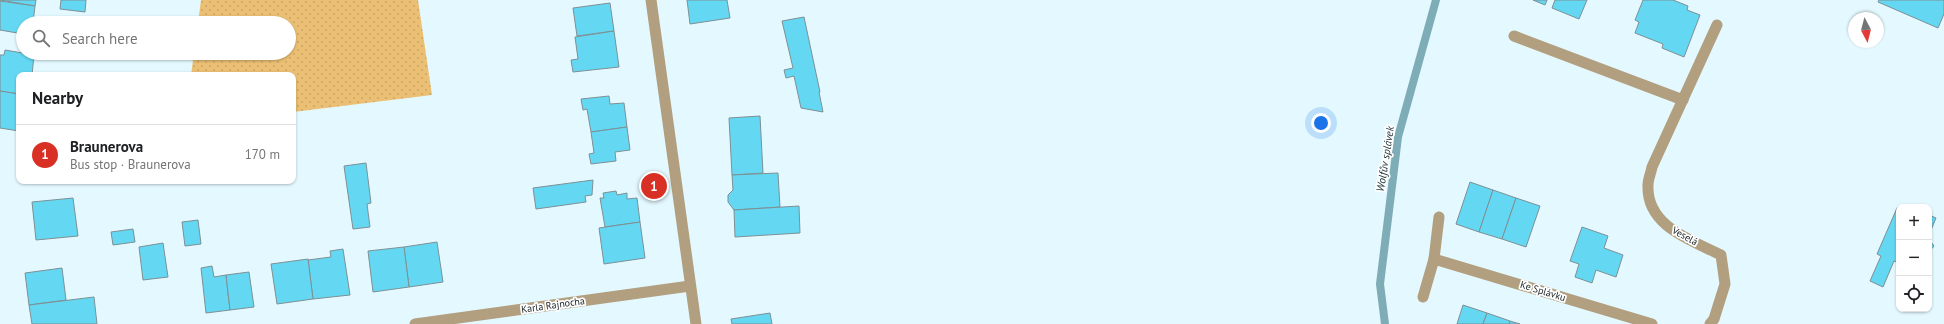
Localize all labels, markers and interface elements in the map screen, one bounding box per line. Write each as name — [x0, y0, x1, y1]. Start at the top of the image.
north arrow — [1848, 12, 1884, 48]
search box — [16, 16, 296, 60]
icon: search — [30, 27, 52, 49]
text: Search here — [62, 29, 138, 48]
text: Nearby — [32, 87, 83, 109]
your location — [1311, 113, 1331, 133]
water label: Wolfův splávek — [1373, 124, 1397, 193]
text: Braunerova — [70, 137, 143, 156]
text: 1 — [41, 146, 49, 163]
text: 170 m — [245, 146, 280, 163]
text: Bus stop · Braunerova — [70, 156, 191, 173]
pin: 1 — [641, 171, 667, 201]
map controls — [1896, 204, 1932, 312]
button: + — [1896, 204, 1932, 240]
street label: Veselá — [1669, 223, 1700, 248]
button: − — [1896, 240, 1932, 276]
button: locate — [1896, 276, 1932, 312]
street label: Ke Splávku — [1519, 278, 1567, 304]
street label: Karla Rajnocha — [520, 294, 586, 316]

